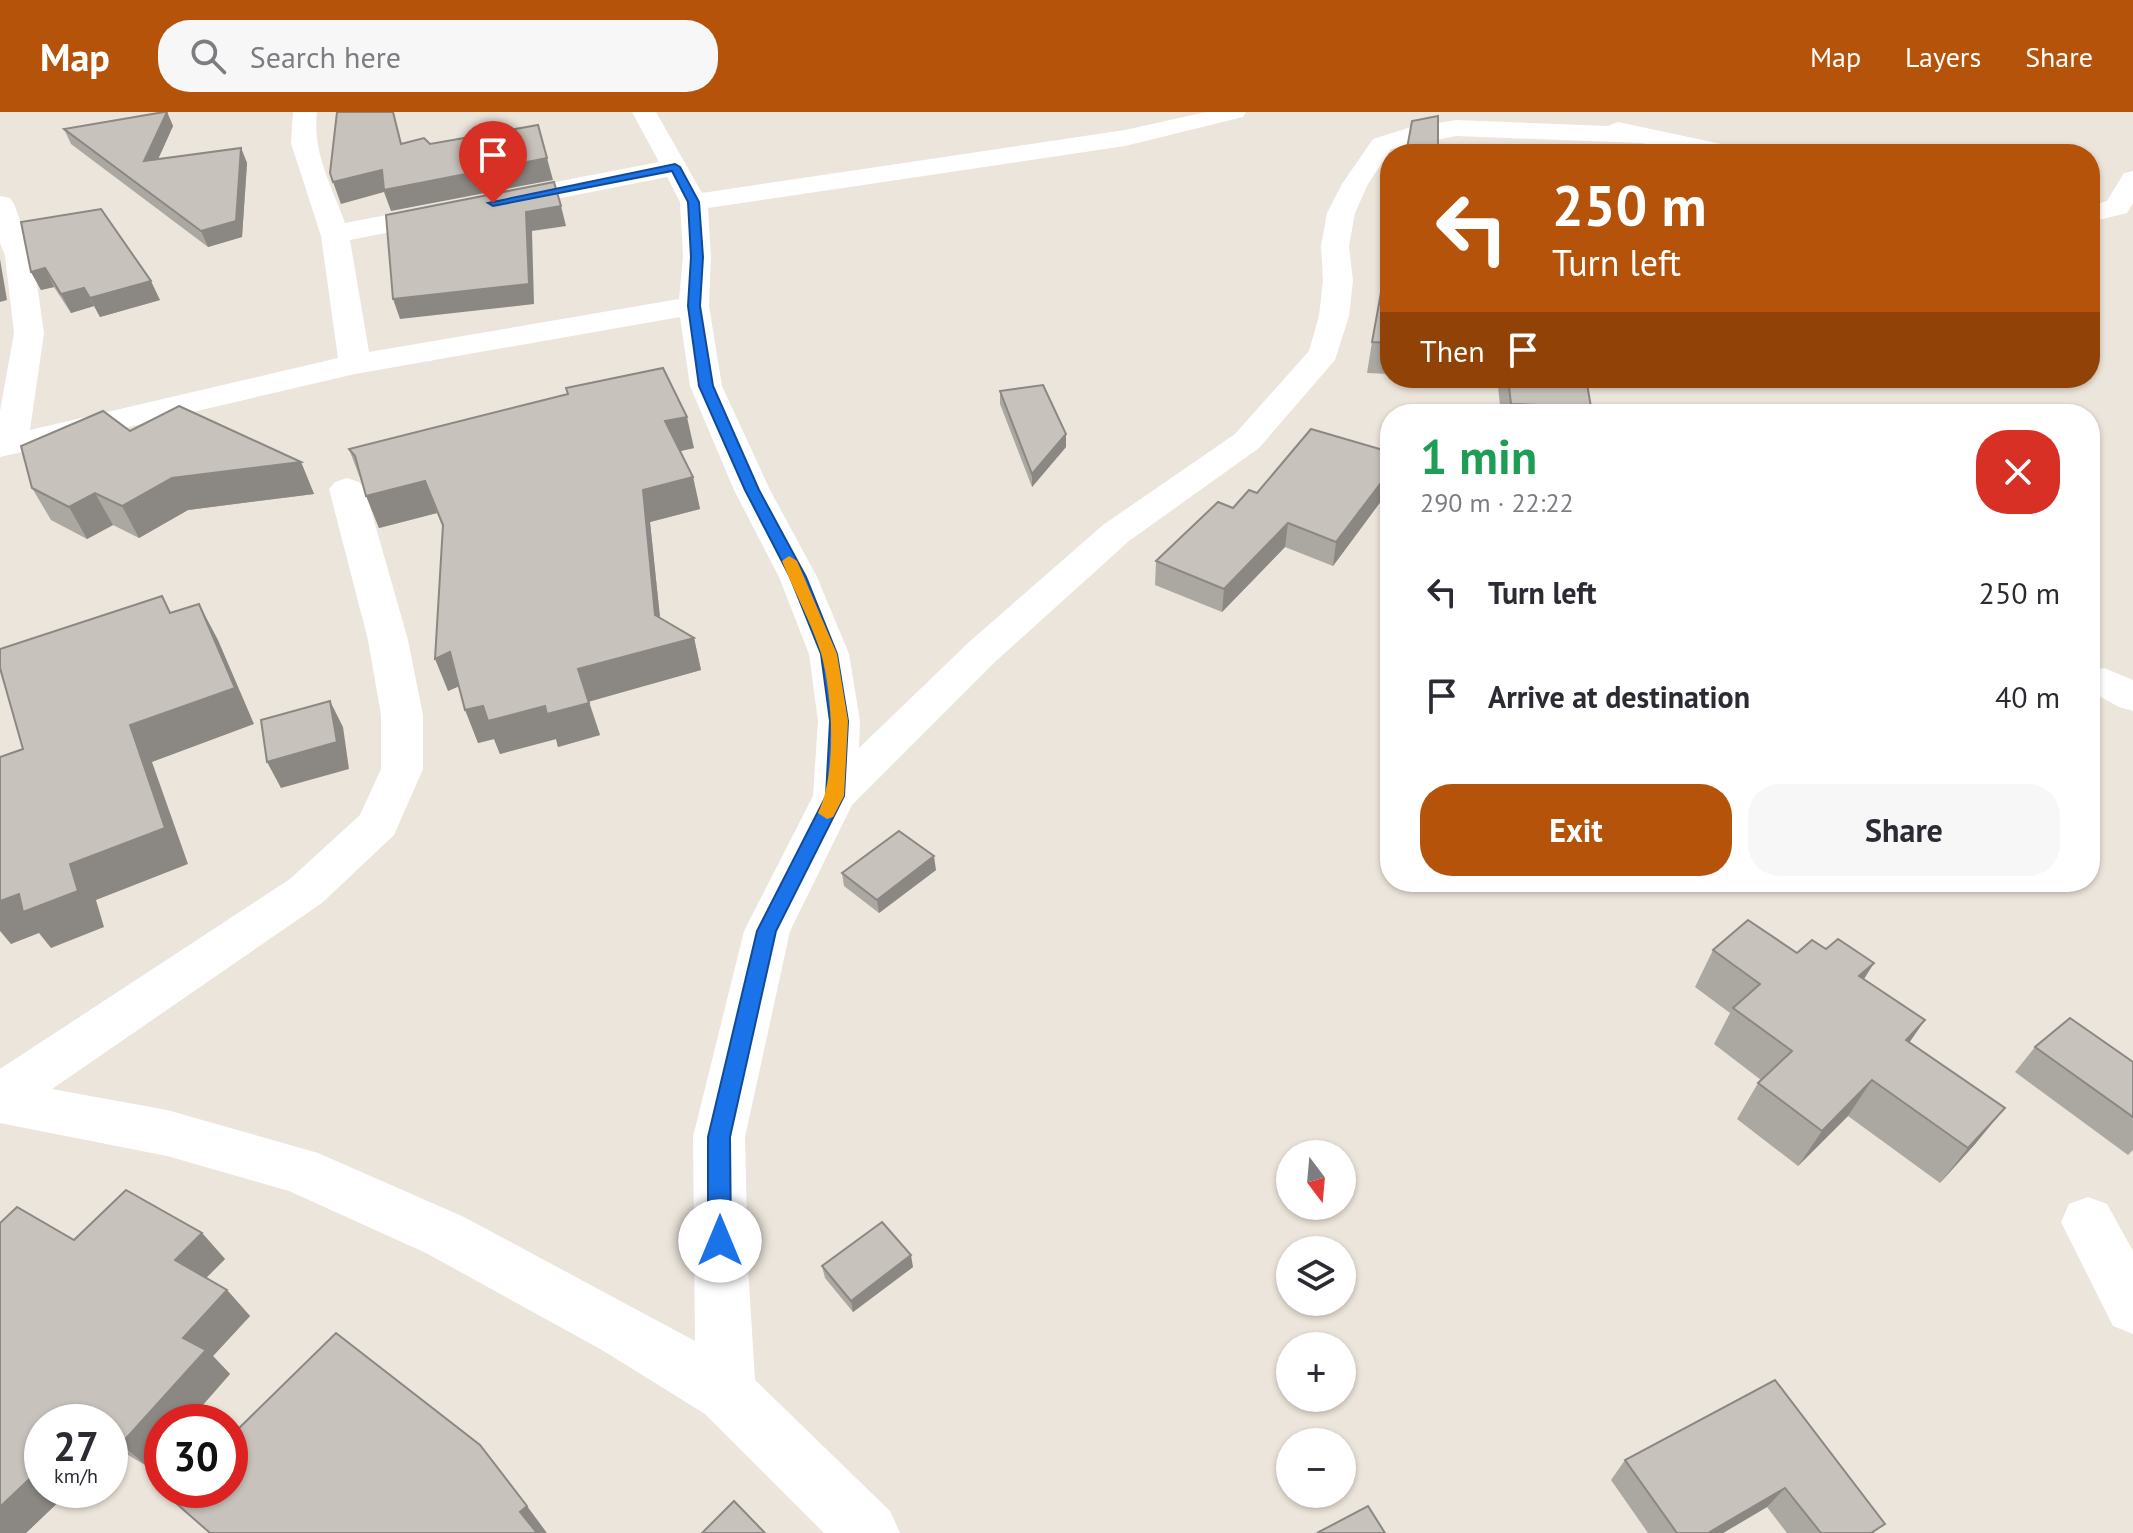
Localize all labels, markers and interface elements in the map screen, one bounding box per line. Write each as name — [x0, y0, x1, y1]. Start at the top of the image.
search box — [158, 20, 718, 92]
text: Map — [40, 32, 110, 81]
icon: search — [186, 34, 230, 78]
text: Search here — [250, 37, 401, 76]
text: Map — [1810, 38, 1861, 75]
text: Layers — [1905, 38, 1981, 75]
text: Share — [2025, 38, 2093, 75]
pin — [459, 121, 527, 203]
icon: arrive — [471, 133, 515, 177]
text: 250 m — [1552, 169, 1707, 241]
icon: left — [1420, 176, 1524, 280]
text: Turn left — [1552, 239, 1681, 286]
icon: arrive — [1501, 328, 1545, 372]
text: Then — [1420, 331, 1485, 370]
text: 1 min — [1420, 425, 1537, 487]
button: close — [1976, 430, 2060, 514]
text: 290 m · 22:22 — [1420, 486, 1574, 519]
icon: left — [1420, 570, 1464, 614]
text: Turn left — [1488, 573, 1596, 612]
text: 250 m — [1979, 573, 2060, 612]
icon: arrive — [1420, 674, 1464, 718]
text: Arrive at destination — [1488, 677, 1750, 716]
text: 40 m — [1995, 677, 2060, 716]
button: Exit — [1420, 784, 1732, 876]
button: Share — [1748, 784, 2060, 876]
north arrow — [1276, 1140, 1356, 1220]
map controls — [1276, 1140, 1356, 1508]
position arrow — [678, 1199, 762, 1283]
button: layers — [1276, 1236, 1356, 1316]
button: + — [1276, 1332, 1356, 1412]
speed limit sign: 30 — [144, 1404, 248, 1508]
text: 27 — [53, 1420, 99, 1472]
button: − — [1276, 1428, 1356, 1508]
text: km/h — [54, 1463, 98, 1489]

